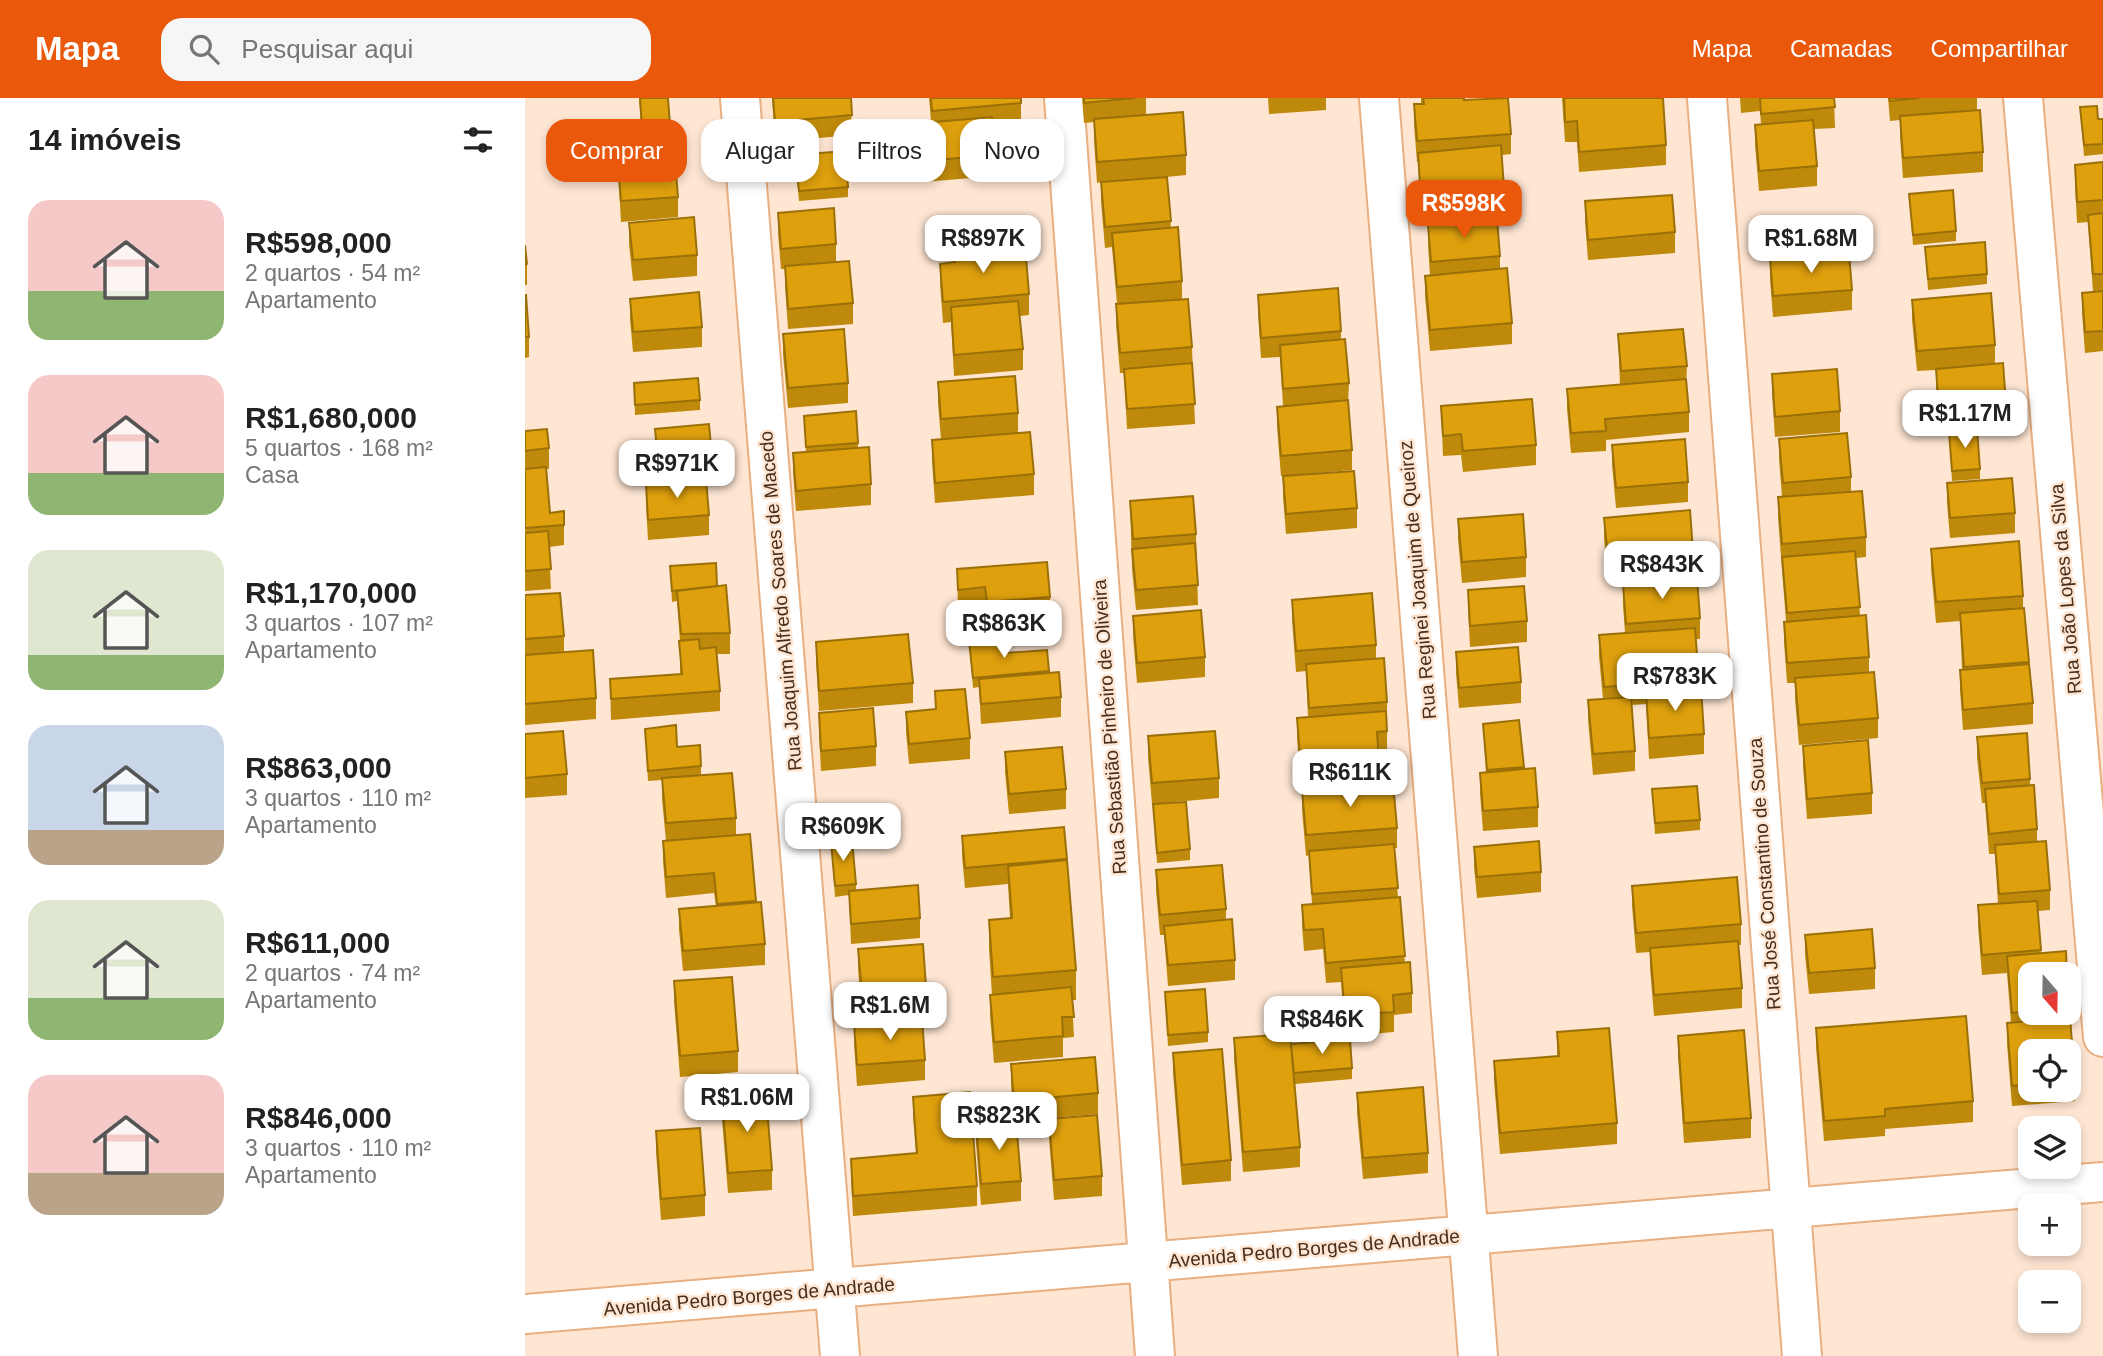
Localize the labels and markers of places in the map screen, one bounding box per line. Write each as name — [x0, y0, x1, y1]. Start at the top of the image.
pin: R$598K — [1407, 180, 1521, 240]
pin: R$897K — [926, 216, 1040, 275]
pin: R$1.68M — [1746, 216, 1876, 275]
pin: R$1.17M — [1900, 390, 2030, 450]
pin: R$971K — [620, 440, 734, 500]
pin: R$843K — [1605, 542, 1719, 601]
pin: R$863K — [947, 601, 1061, 660]
pin: R$783K — [1618, 654, 1732, 713]
pin: R$611K — [1293, 750, 1407, 809]
pin: R$609K — [786, 804, 900, 863]
pin: R$1.6M — [833, 982, 947, 1042]
pin: R$846K — [1265, 996, 1379, 1056]
pin: R$1.06M — [682, 1074, 812, 1134]
pin: R$823K — [942, 1093, 1056, 1152]

